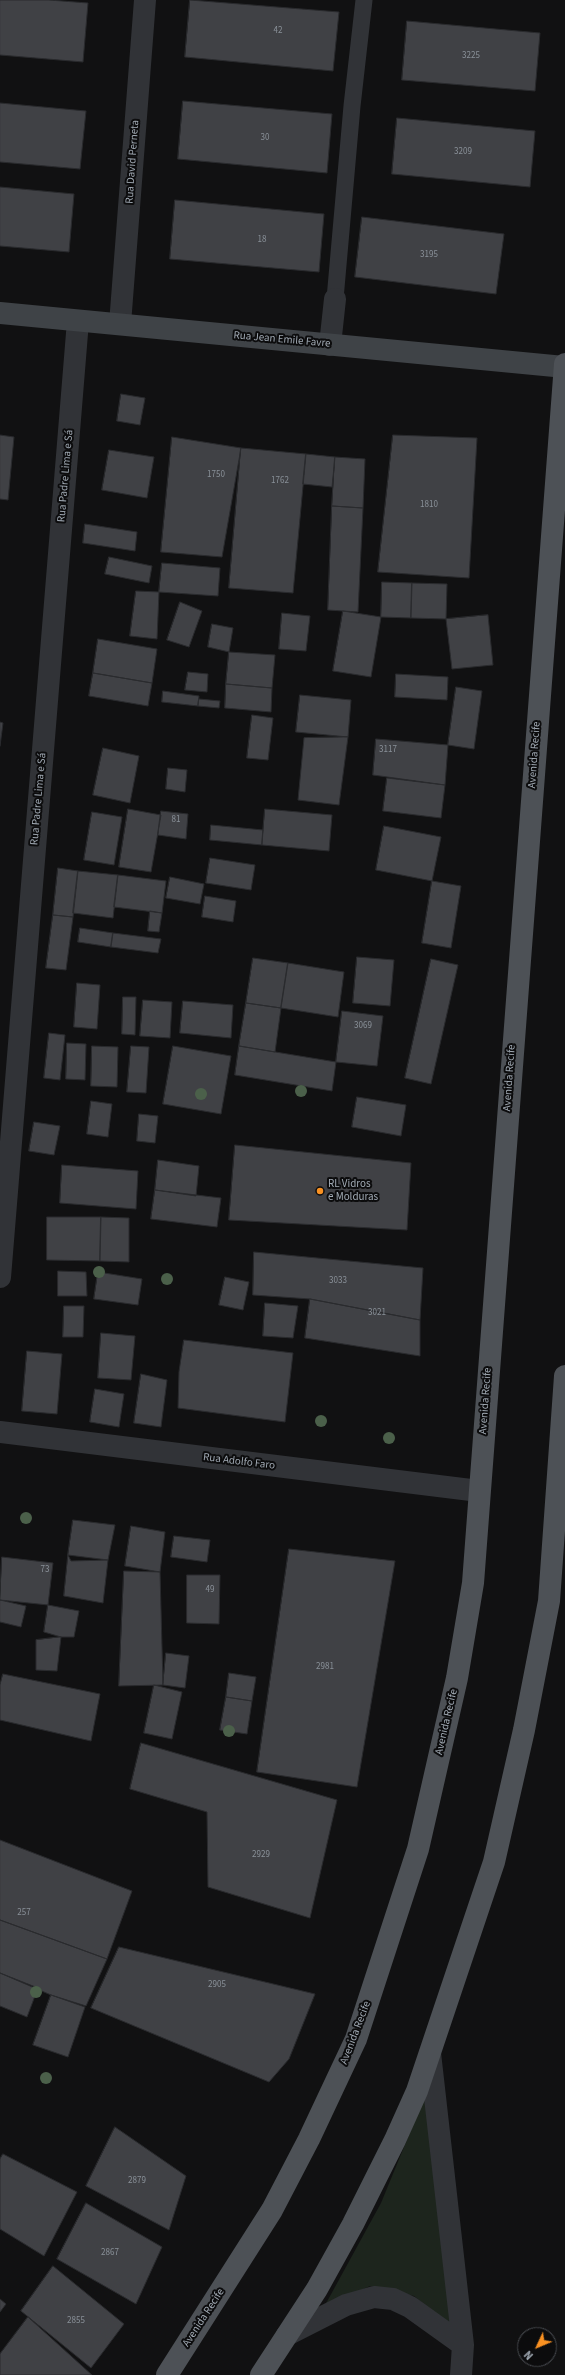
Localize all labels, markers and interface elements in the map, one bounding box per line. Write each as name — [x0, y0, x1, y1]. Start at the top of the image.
house number: 42 — [274, 26, 282, 36]
house number: 3225 — [462, 51, 480, 61]
street label: Rua David Perneta — [123, 120, 143, 204]
house number: 30 — [261, 133, 269, 143]
house number: 3209 — [454, 147, 472, 157]
house number: 18 — [258, 235, 266, 245]
house number: 3195 — [420, 250, 438, 260]
street label: Rua Jean Emile Favre — [233, 329, 331, 351]
street label: Rua Padre Lima e Sá — [55, 429, 77, 523]
house number: 1750 — [207, 470, 225, 480]
house number: 1762 — [271, 476, 289, 486]
house number: 1810 — [420, 500, 438, 510]
street label: Avenida Recife — [526, 721, 544, 789]
house number: 3117 — [379, 745, 397, 755]
street label: Rua Padre Lima e Sá — [28, 752, 50, 846]
house number: 81 — [172, 815, 180, 825]
house number: 3069 — [354, 1021, 372, 1031]
street label: Avenida Recife — [501, 1044, 519, 1112]
place label: RL Vidros e Molduras — [328, 1178, 378, 1204]
marker: RL Vidros e Molduras — [315, 1186, 325, 1196]
house number: 3033 — [329, 1276, 347, 1286]
house number: 3021 — [368, 1308, 386, 1318]
street label: Avenida Recife — [477, 1367, 495, 1435]
street label: Rua Adolfo Faro — [202, 1451, 276, 1473]
house number: 73 — [41, 1565, 49, 1575]
house number: 49 — [206, 1585, 214, 1595]
house number: 2981 — [316, 1662, 334, 1672]
street label: Avenida Recife — [433, 1688, 461, 1756]
house number: 2929 — [252, 1850, 270, 1860]
house number: 257 — [17, 1908, 31, 1918]
house number: 2905 — [208, 1980, 226, 1990]
street label: Avenida Recife — [338, 1999, 374, 2067]
house number: 2879 — [128, 2176, 146, 2186]
house number: 2867 — [101, 2248, 119, 2258]
street label: Avenida Recife — [180, 2286, 228, 2350]
house number: 2855 — [67, 2316, 85, 2326]
north arrow — [517, 2327, 557, 2367]
text: N — [521, 2347, 537, 2363]

